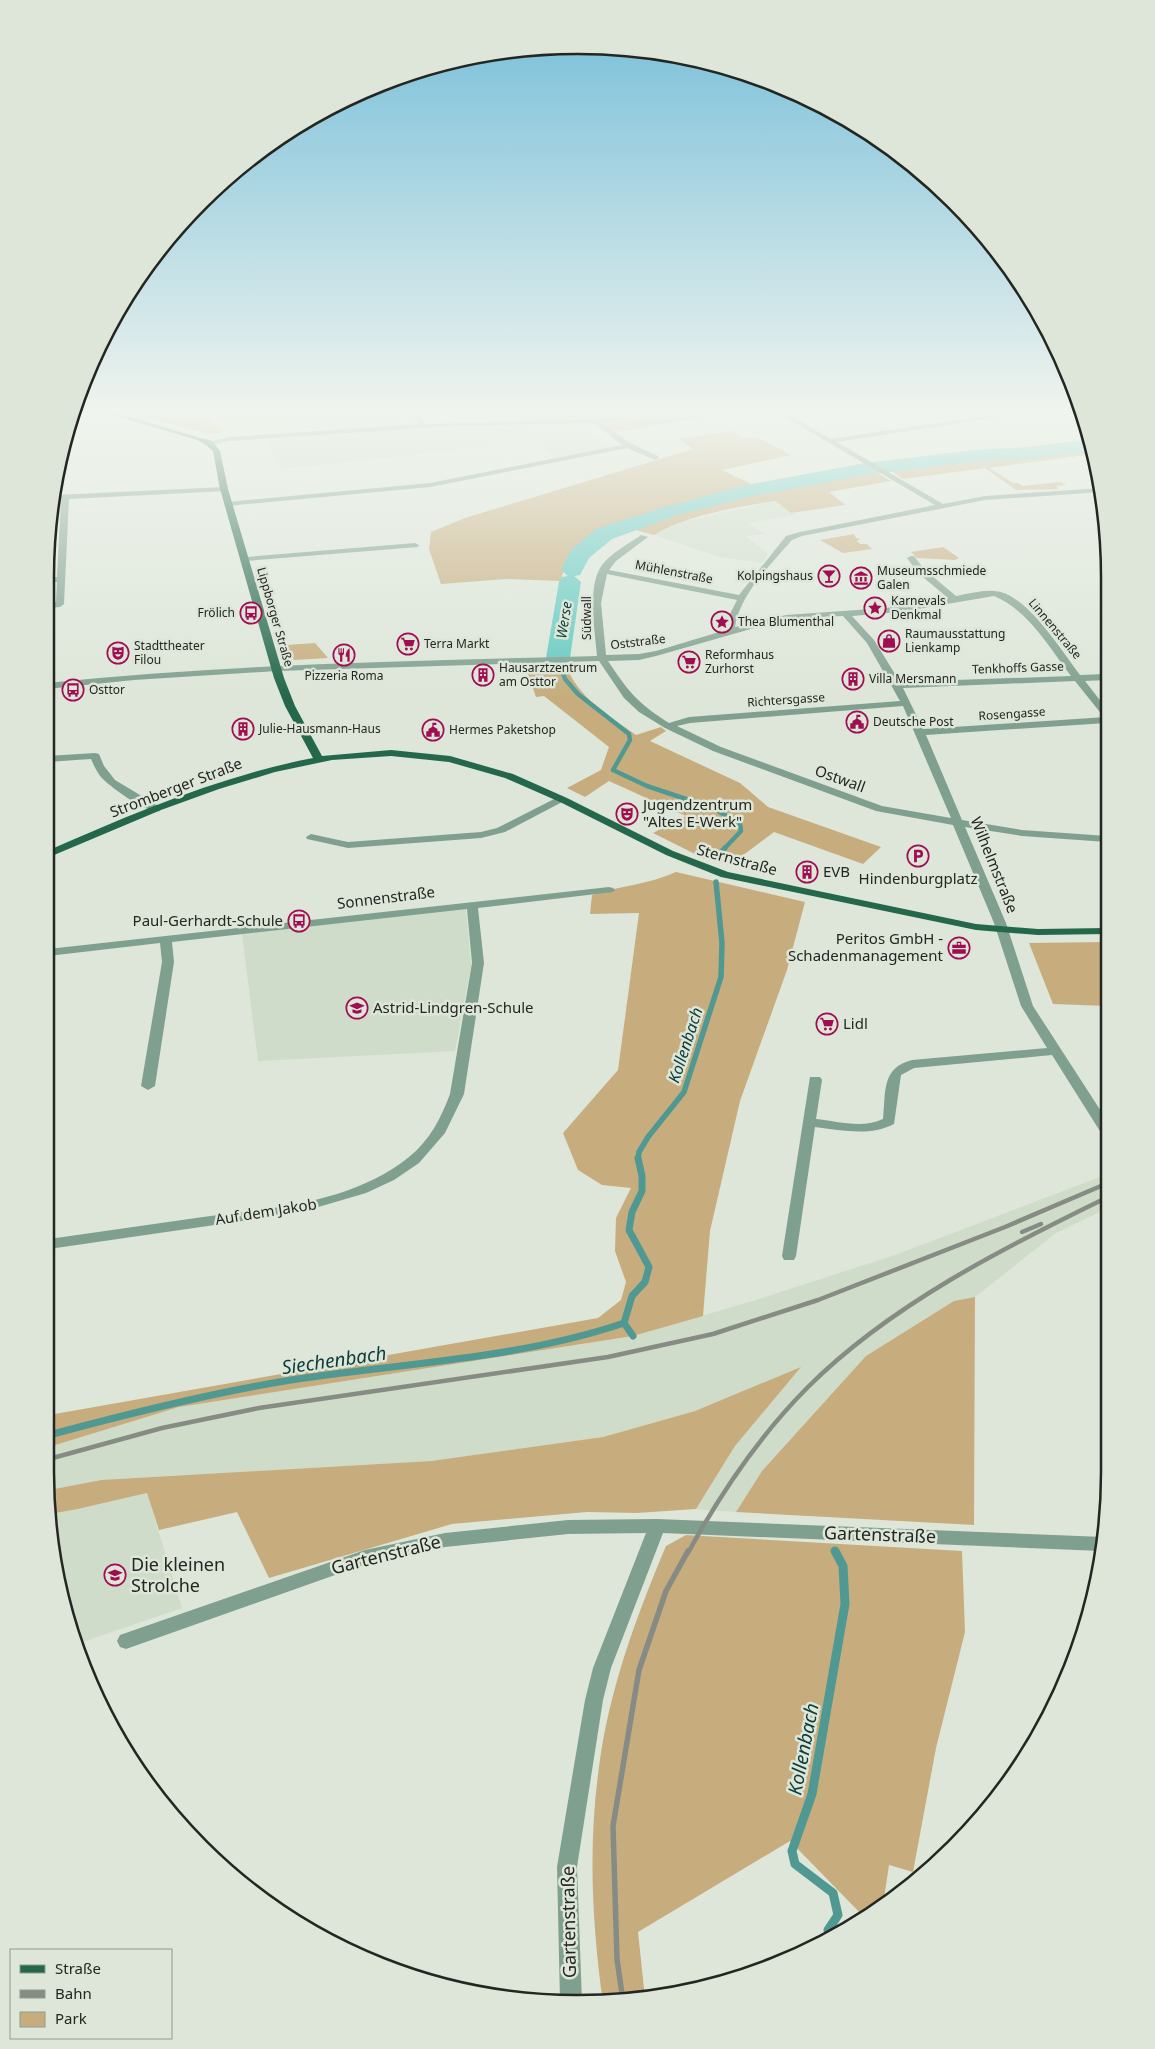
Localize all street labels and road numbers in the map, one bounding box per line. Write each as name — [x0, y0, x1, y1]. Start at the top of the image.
street label: Mühlenstraße — [634, 556, 715, 587]
street label: Lippborger Straße — [253, 565, 298, 669]
street label: Linnenstraße — [1025, 595, 1086, 663]
street label: Südwall — [578, 596, 595, 640]
street label: Oststraße — [609, 630, 667, 653]
street label: Tenkhoffs Gasse — [972, 657, 1064, 678]
street label: Richtersgasse — [747, 688, 826, 711]
street label: Rosengasse — [978, 703, 1046, 724]
street label: Stromberger Straße — [107, 753, 245, 821]
street label: Ostwall — [812, 760, 868, 796]
street label: Wilhelmstraße — [967, 814, 1023, 916]
street label: Sternstraße — [695, 839, 780, 879]
street label: Sonnenstraße — [336, 881, 436, 913]
street label: Auf dem Jakob — [214, 1193, 318, 1229]
street label: Gartenstraße — [824, 1520, 937, 1548]
street label: Gartenstraße — [328, 1529, 443, 1579]
street label: Gartenstraße — [555, 1866, 581, 1978]

